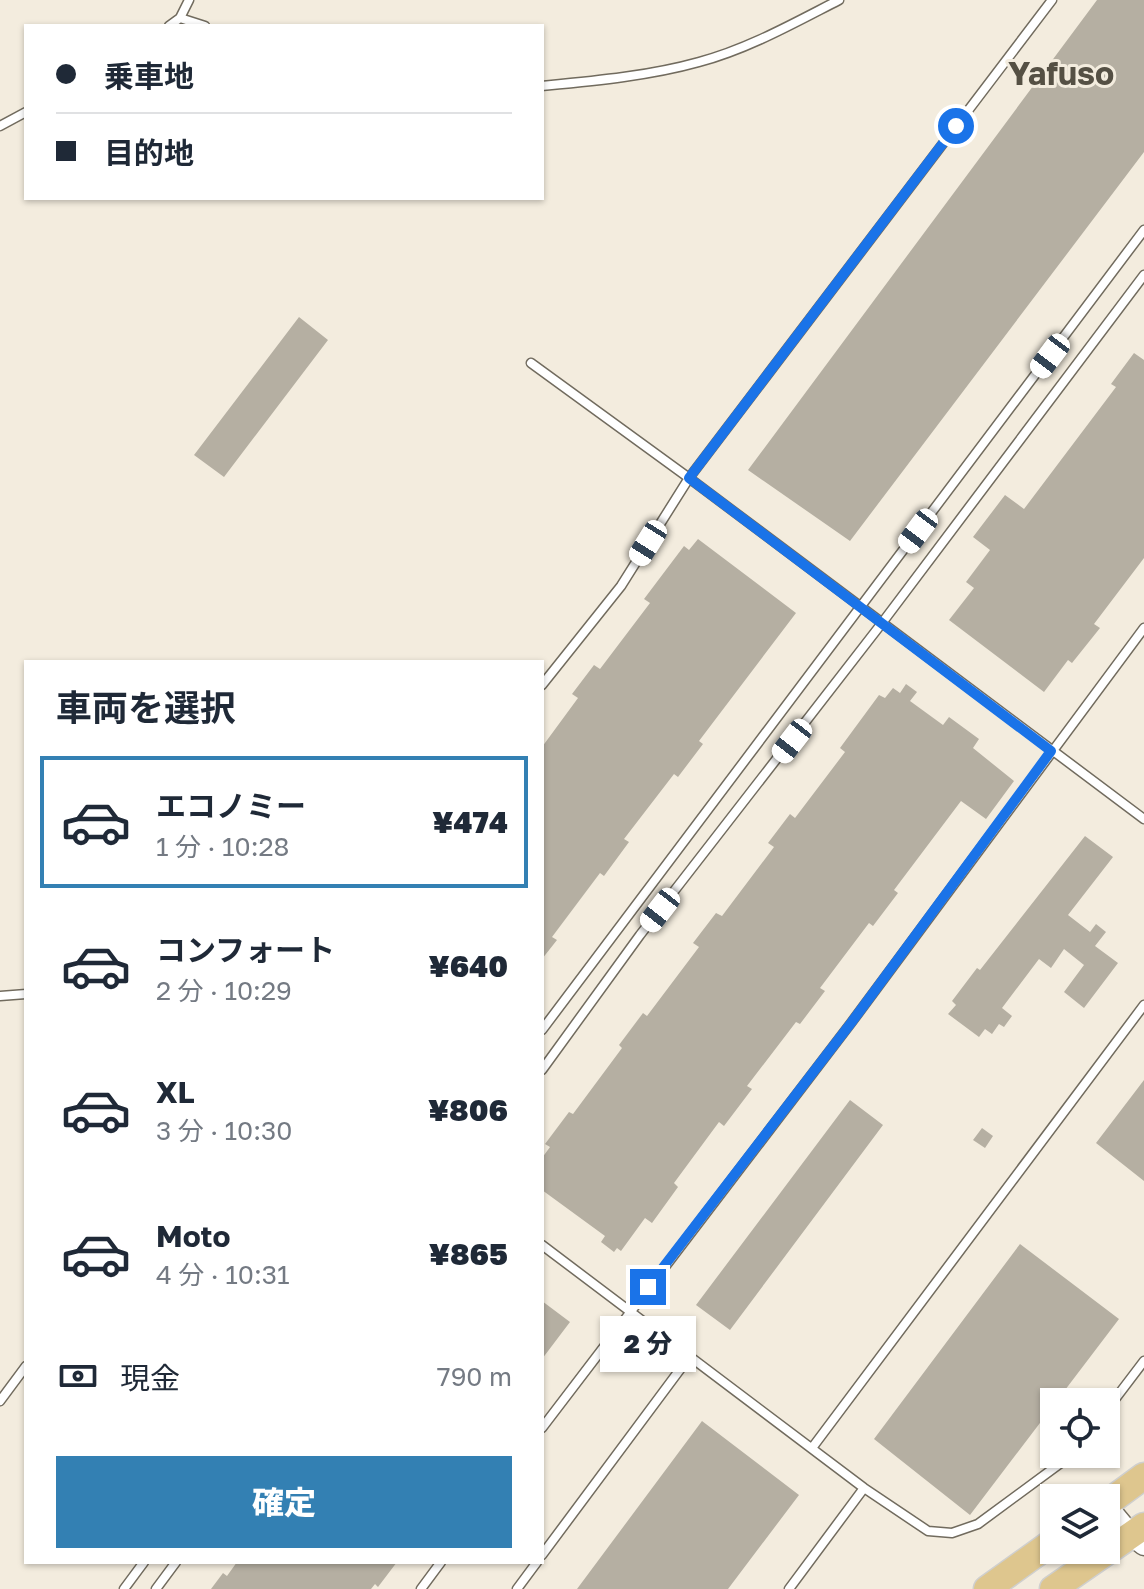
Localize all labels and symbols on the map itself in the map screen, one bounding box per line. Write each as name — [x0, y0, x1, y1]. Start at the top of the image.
district label: Yafuso — [1008, 54, 1114, 92]
route start — [938, 108, 974, 144]
car — [1026, 330, 1074, 382]
car — [894, 505, 942, 557]
car — [625, 516, 671, 570]
car — [768, 715, 816, 767]
car — [636, 884, 684, 936]
route end — [630, 1269, 666, 1305]
callout: 2 分 — [600, 1315, 696, 1371]

